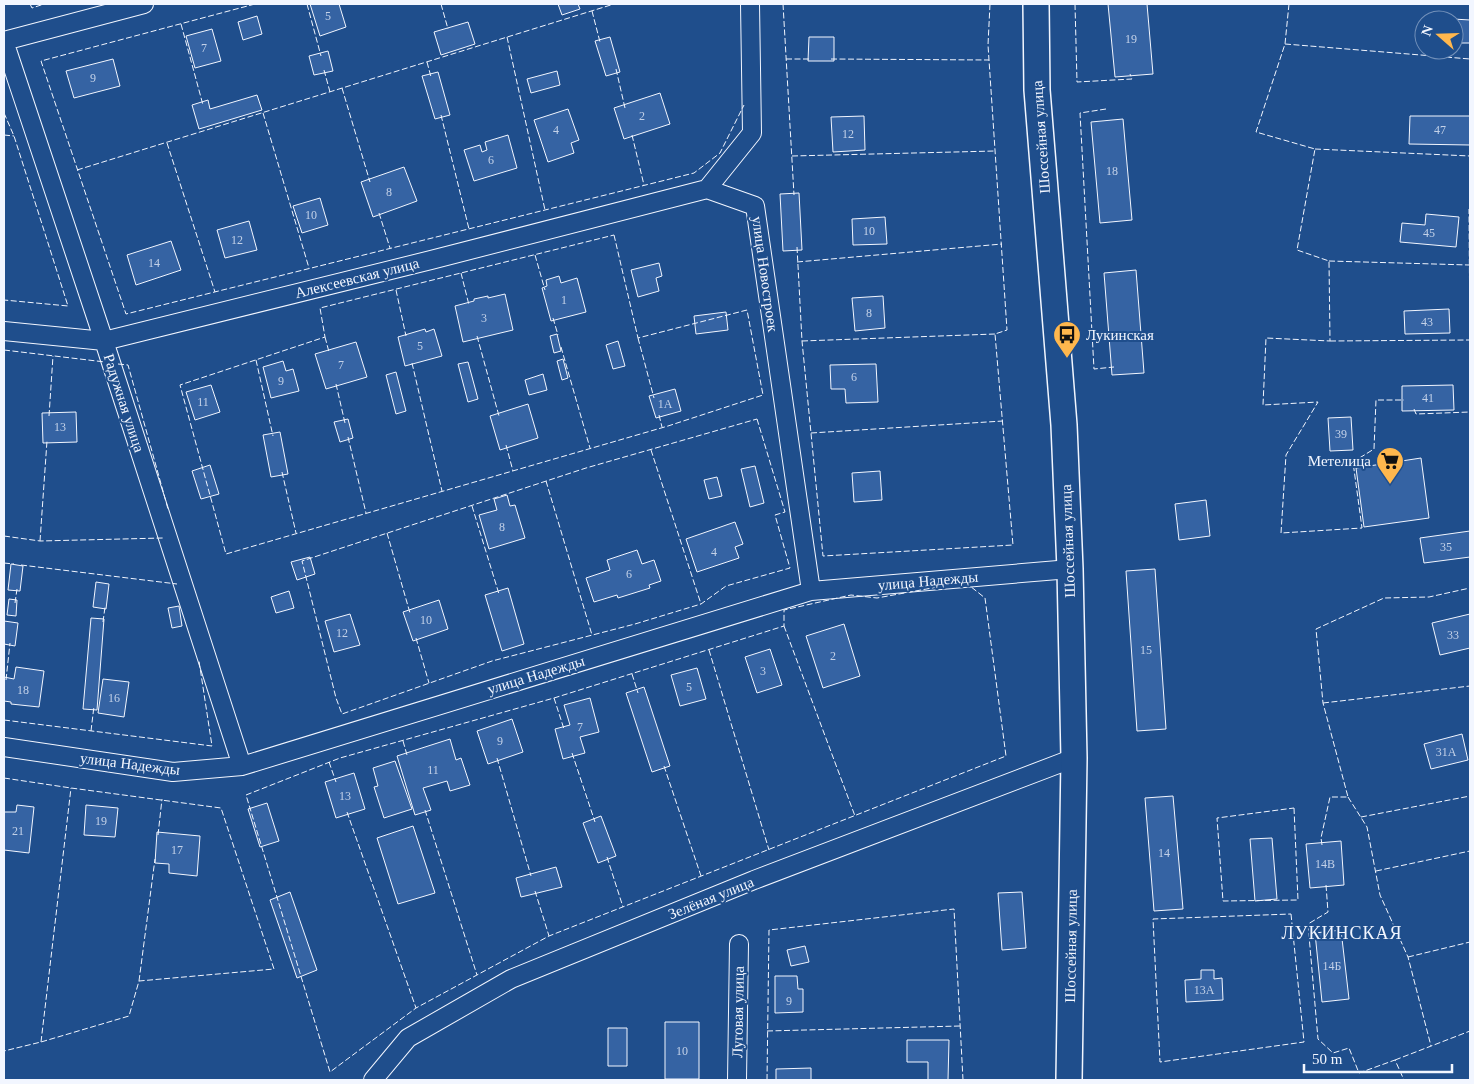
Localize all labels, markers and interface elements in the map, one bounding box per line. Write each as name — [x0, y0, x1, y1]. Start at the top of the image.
house number: 5 — [325, 9, 331, 23]
north arrow — [1414, 10, 1464, 60]
text: N — [1418, 23, 1436, 38]
house number: 19 — [1125, 32, 1137, 46]
house number: 7 — [201, 41, 207, 55]
house number: 9 — [90, 71, 96, 85]
street label: Шоссейная улица — [1029, 79, 1053, 194]
house number: 2 — [639, 109, 645, 123]
house number: 4 — [553, 123, 559, 137]
house number: 47 — [1434, 123, 1446, 137]
house number: 12 — [842, 127, 854, 141]
house number: 6 — [488, 153, 494, 167]
house number: 18 — [1106, 164, 1118, 178]
house number: 8 — [386, 185, 392, 199]
house number: 10 — [305, 208, 317, 222]
street label: улица Новостроек — [749, 215, 781, 334]
house number: 10 — [863, 224, 875, 238]
house number: 45 — [1423, 226, 1435, 240]
house number: 12 — [231, 233, 243, 247]
street label: Алексеевская улица — [293, 255, 421, 301]
house number: 14 — [148, 256, 160, 270]
house number: 1 — [561, 293, 567, 307]
house number: 8 — [866, 306, 872, 320]
house number: 3 — [481, 311, 487, 325]
house number: 43 — [1421, 315, 1433, 329]
bus stop icon: Лукинская — [1052, 320, 1082, 359]
place label: Лукинская — [1086, 327, 1154, 343]
house number: 5 — [417, 339, 423, 353]
street label: Радужная улица — [101, 352, 148, 455]
house number: 7 — [338, 358, 344, 372]
house number: 6 — [851, 370, 857, 384]
house number: 9 — [278, 374, 284, 388]
house number: 41 — [1422, 391, 1434, 405]
house number: 11 — [197, 395, 209, 409]
house number: 1А — [658, 397, 673, 411]
house number: 13 — [54, 420, 66, 434]
house number: 39 — [1335, 427, 1347, 441]
supermarket icon: Метелица — [1375, 446, 1405, 485]
place label: Метелица — [1308, 453, 1371, 469]
street label: Шоссейная улица — [1058, 484, 1078, 598]
house number: 8 — [499, 520, 505, 534]
house number: 35 — [1440, 540, 1452, 554]
house number: 4 — [711, 545, 717, 559]
house number: 6 — [626, 567, 632, 581]
street label: улица Надежды — [877, 569, 979, 593]
house number: 10 — [420, 613, 432, 627]
house number: 12 — [336, 626, 348, 640]
house number: 33 — [1447, 628, 1459, 642]
house number: 15 — [1140, 643, 1152, 657]
house number: 2 — [830, 649, 836, 663]
street label: улица Надежды — [486, 653, 586, 697]
house number: 3 — [760, 664, 766, 678]
house number: 5 — [686, 680, 692, 694]
house number: 18 — [17, 683, 29, 697]
house number: 16 — [108, 691, 120, 705]
house number: 7 — [577, 720, 583, 734]
house number: 9 — [497, 734, 503, 748]
house number: 31А — [1436, 745, 1457, 759]
street label: улица Надежды — [79, 750, 181, 778]
house number: 11 — [427, 763, 439, 777]
house number: 13 — [339, 789, 351, 803]
house number: 19 — [95, 814, 107, 828]
house number: 21 — [12, 824, 24, 838]
house number: 17 — [171, 843, 183, 857]
house number: 14 — [1158, 846, 1170, 860]
house number: 14В — [1315, 857, 1335, 871]
street label: Зелёная улица — [666, 873, 756, 922]
street label: Шоссейная улица — [1062, 889, 1080, 1003]
district label: ЛУКИНСКАЯ — [1282, 923, 1402, 943]
house number: 14Б — [1323, 959, 1342, 973]
street label: Луговая улица — [729, 966, 747, 1058]
house number: 13А — [1194, 983, 1215, 997]
house number: 9 — [786, 994, 792, 1008]
scale bar — [1304, 1042, 1452, 1074]
house number: 10 — [676, 1044, 688, 1058]
text: 50 m — [1312, 1051, 1343, 1067]

